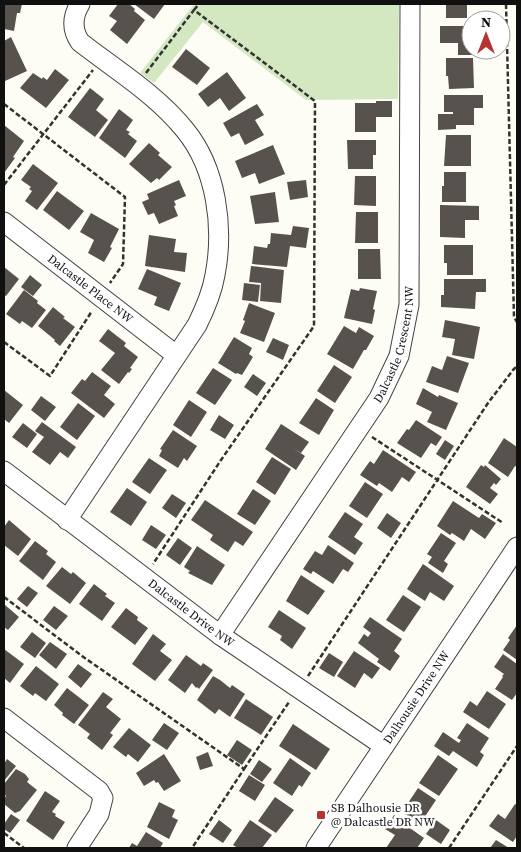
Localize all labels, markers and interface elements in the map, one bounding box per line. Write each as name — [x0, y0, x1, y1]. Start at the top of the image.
north arrow — [461, 10, 511, 60]
text: N — [481, 12, 491, 32]
street label: Dalcastle Place NW — [44, 251, 136, 327]
street label: Dalcastle Crescent NW — [370, 285, 417, 406]
street label: Dalcastle Drive NW — [145, 575, 238, 651]
street label: Dalhousie Drive NW — [380, 647, 454, 747]
place label: SB Dalhousie DR @ Dalcastle DR NW — [331, 800, 435, 830]
marker: SB Dalhousie DR @ Dalcastle DR NW — [315, 809, 327, 821]

